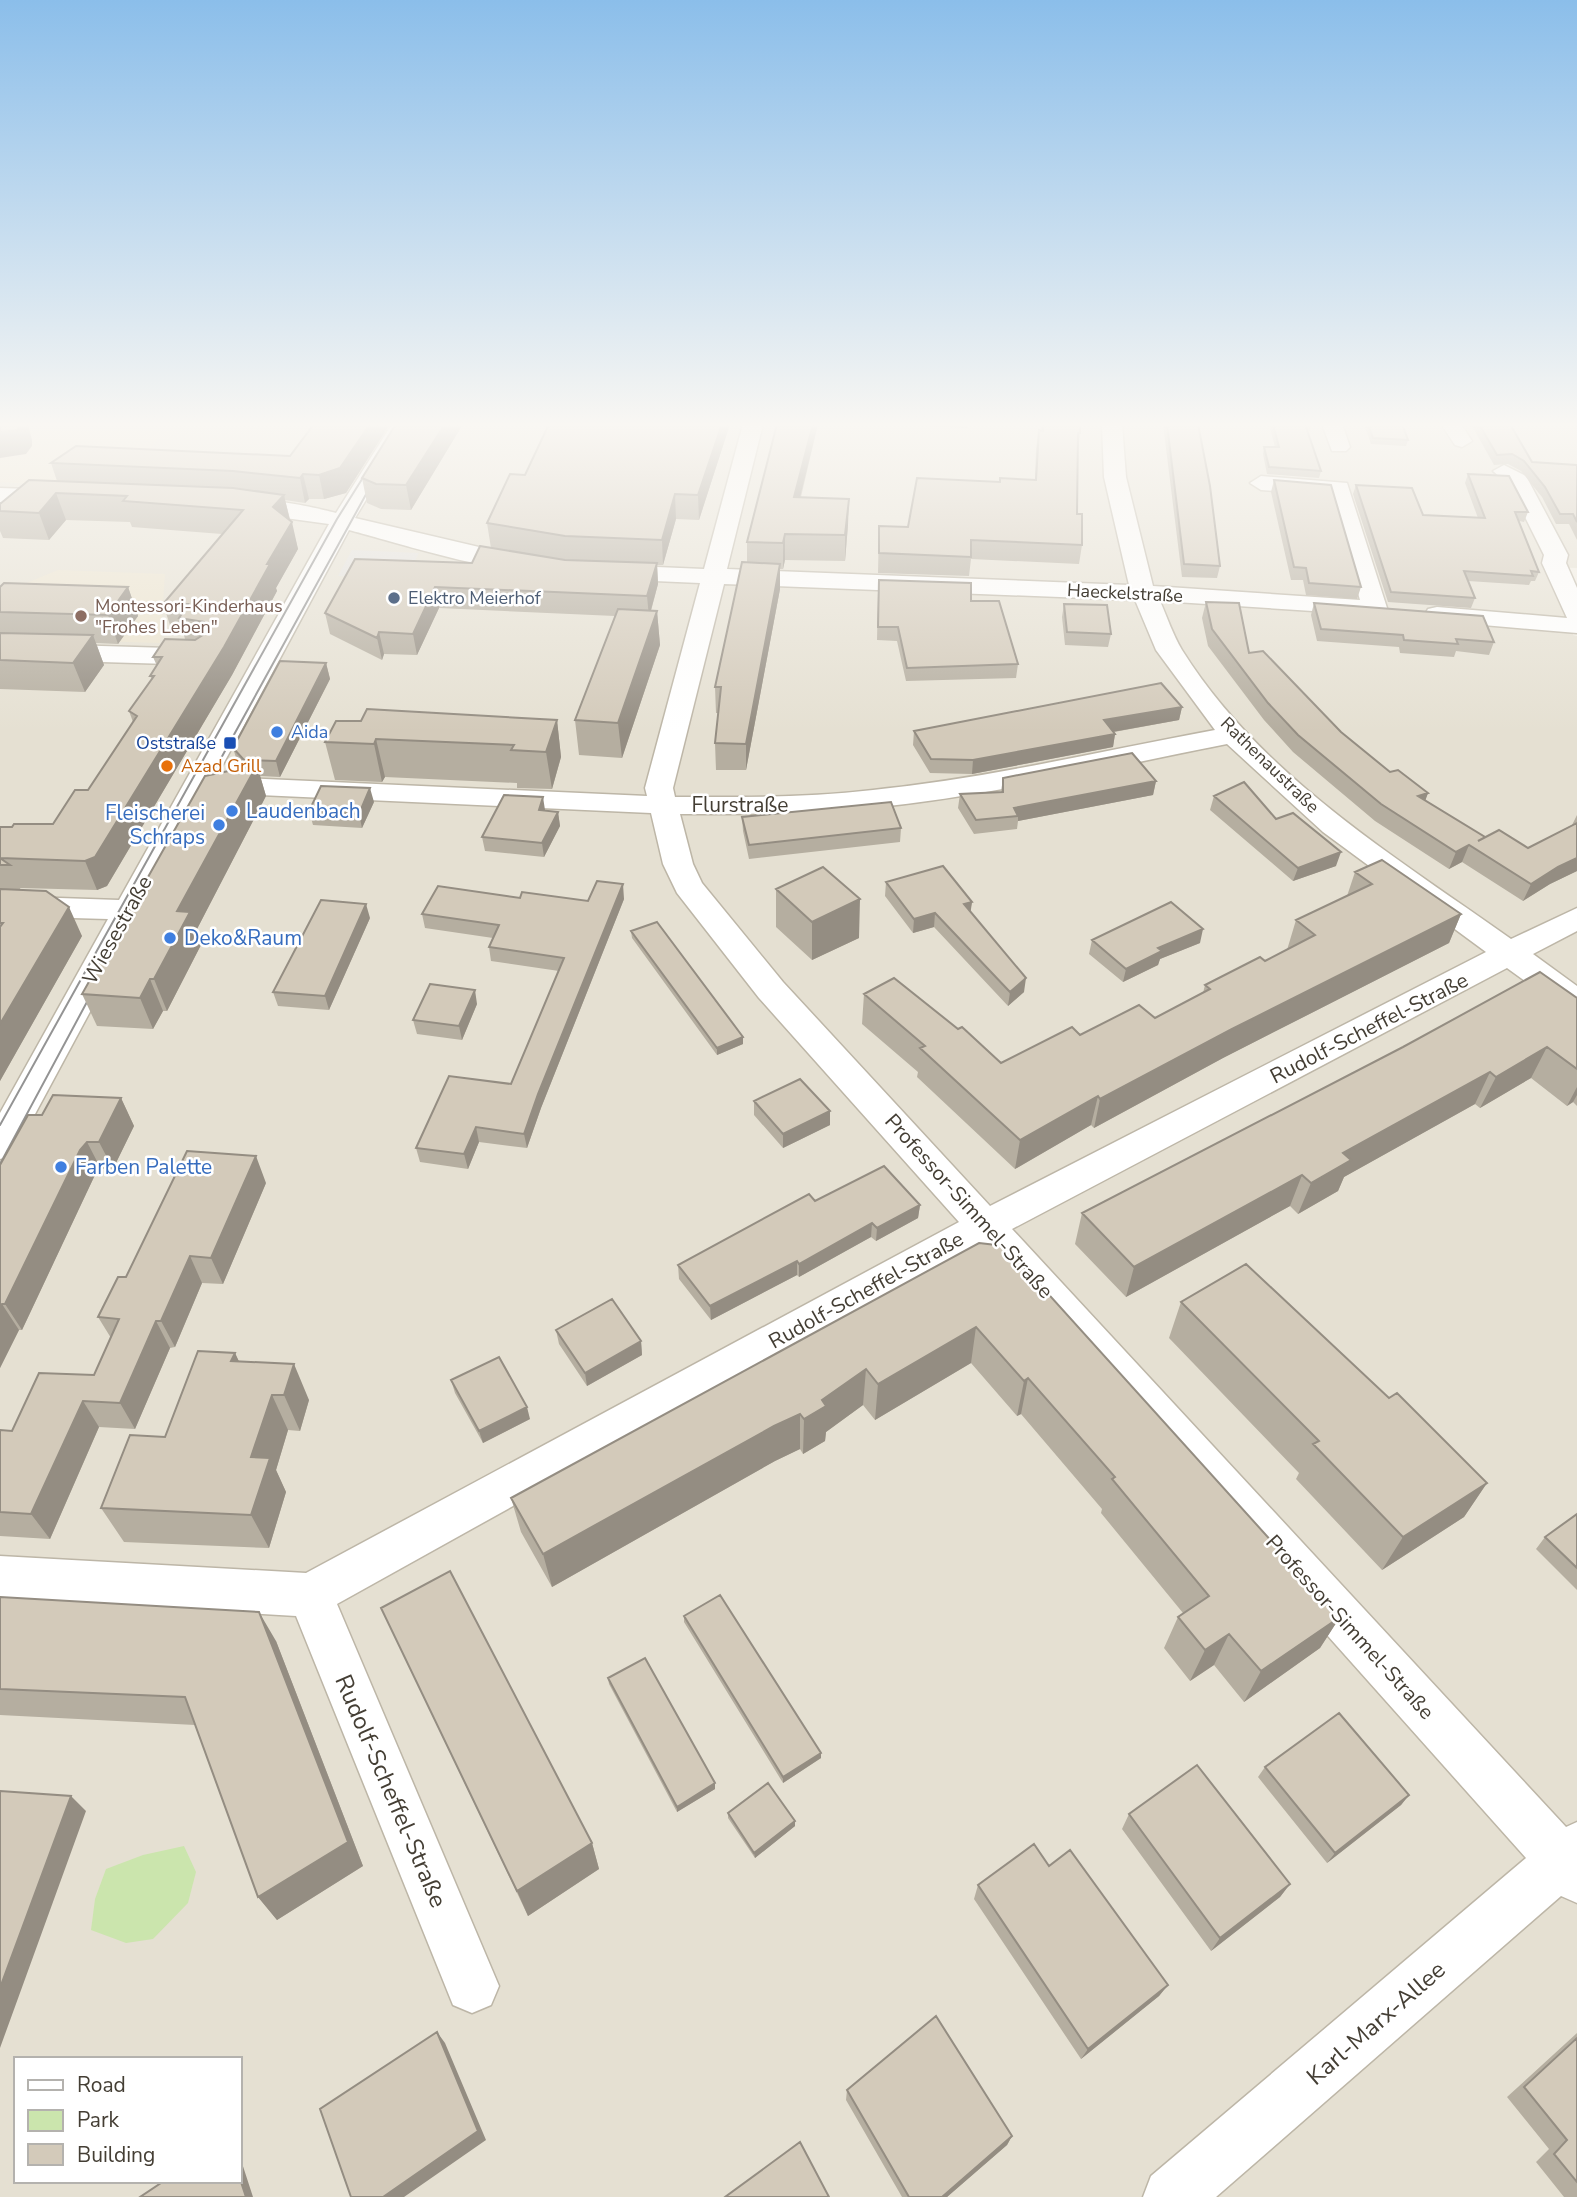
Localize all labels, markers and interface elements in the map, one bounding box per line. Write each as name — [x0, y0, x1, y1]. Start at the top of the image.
street label: Haeckelstraße — [1066, 578, 1184, 608]
place label: Elektro Meierhof — [408, 586, 542, 610]
marker: Elektro Meierhof — [386, 590, 402, 606]
place label: Montessori-Kinderhaus "Frohes Leben" — [95, 594, 283, 639]
marker: Montessori-Kinderhaus "Frohes Leben" — [73, 608, 89, 624]
street label: Rathenaustraße — [1215, 712, 1325, 818]
place label: Aida — [291, 720, 328, 744]
marker: Aida — [269, 724, 285, 740]
place label: Oststraße — [136, 731, 216, 755]
marker: Oststraße — [222, 735, 238, 751]
place label: Azad Grill — [181, 754, 262, 778]
marker: Azad Grill — [159, 758, 175, 774]
street label: Flurstraße — [692, 791, 788, 819]
place label: Laudenbach — [246, 797, 361, 825]
place label: Fleischerei Schraps — [105, 799, 205, 851]
marker: Laudenbach — [224, 803, 240, 819]
marker: Fleischerei Schraps — [211, 817, 227, 833]
street label: Wiesestraße — [76, 871, 158, 989]
place label: Deko&Raum — [184, 924, 302, 952]
marker: Deko&Raum — [162, 930, 178, 946]
street label: Rudolf-Scheffel-Straße — [1265, 966, 1473, 1090]
street label: Professor-Simmel-Straße — [878, 1108, 1060, 1304]
place label: Farben Palette — [75, 1153, 212, 1181]
marker: Farben Palette — [53, 1159, 69, 1175]
street label: Rudolf-Scheffel-Straße — [764, 1225, 968, 1355]
street label: Professor-Simmel-Straße — [1259, 1529, 1441, 1725]
street label: Rudolf-Scheffel-Straße — [327, 1670, 455, 1912]
street label: Karl-Marx-Allee — [1300, 1954, 1452, 2092]
legend — [14, 2057, 242, 2183]
text: Road — [77, 2071, 126, 2099]
text: Park — [77, 2106, 119, 2134]
text: Building — [77, 2141, 155, 2169]

